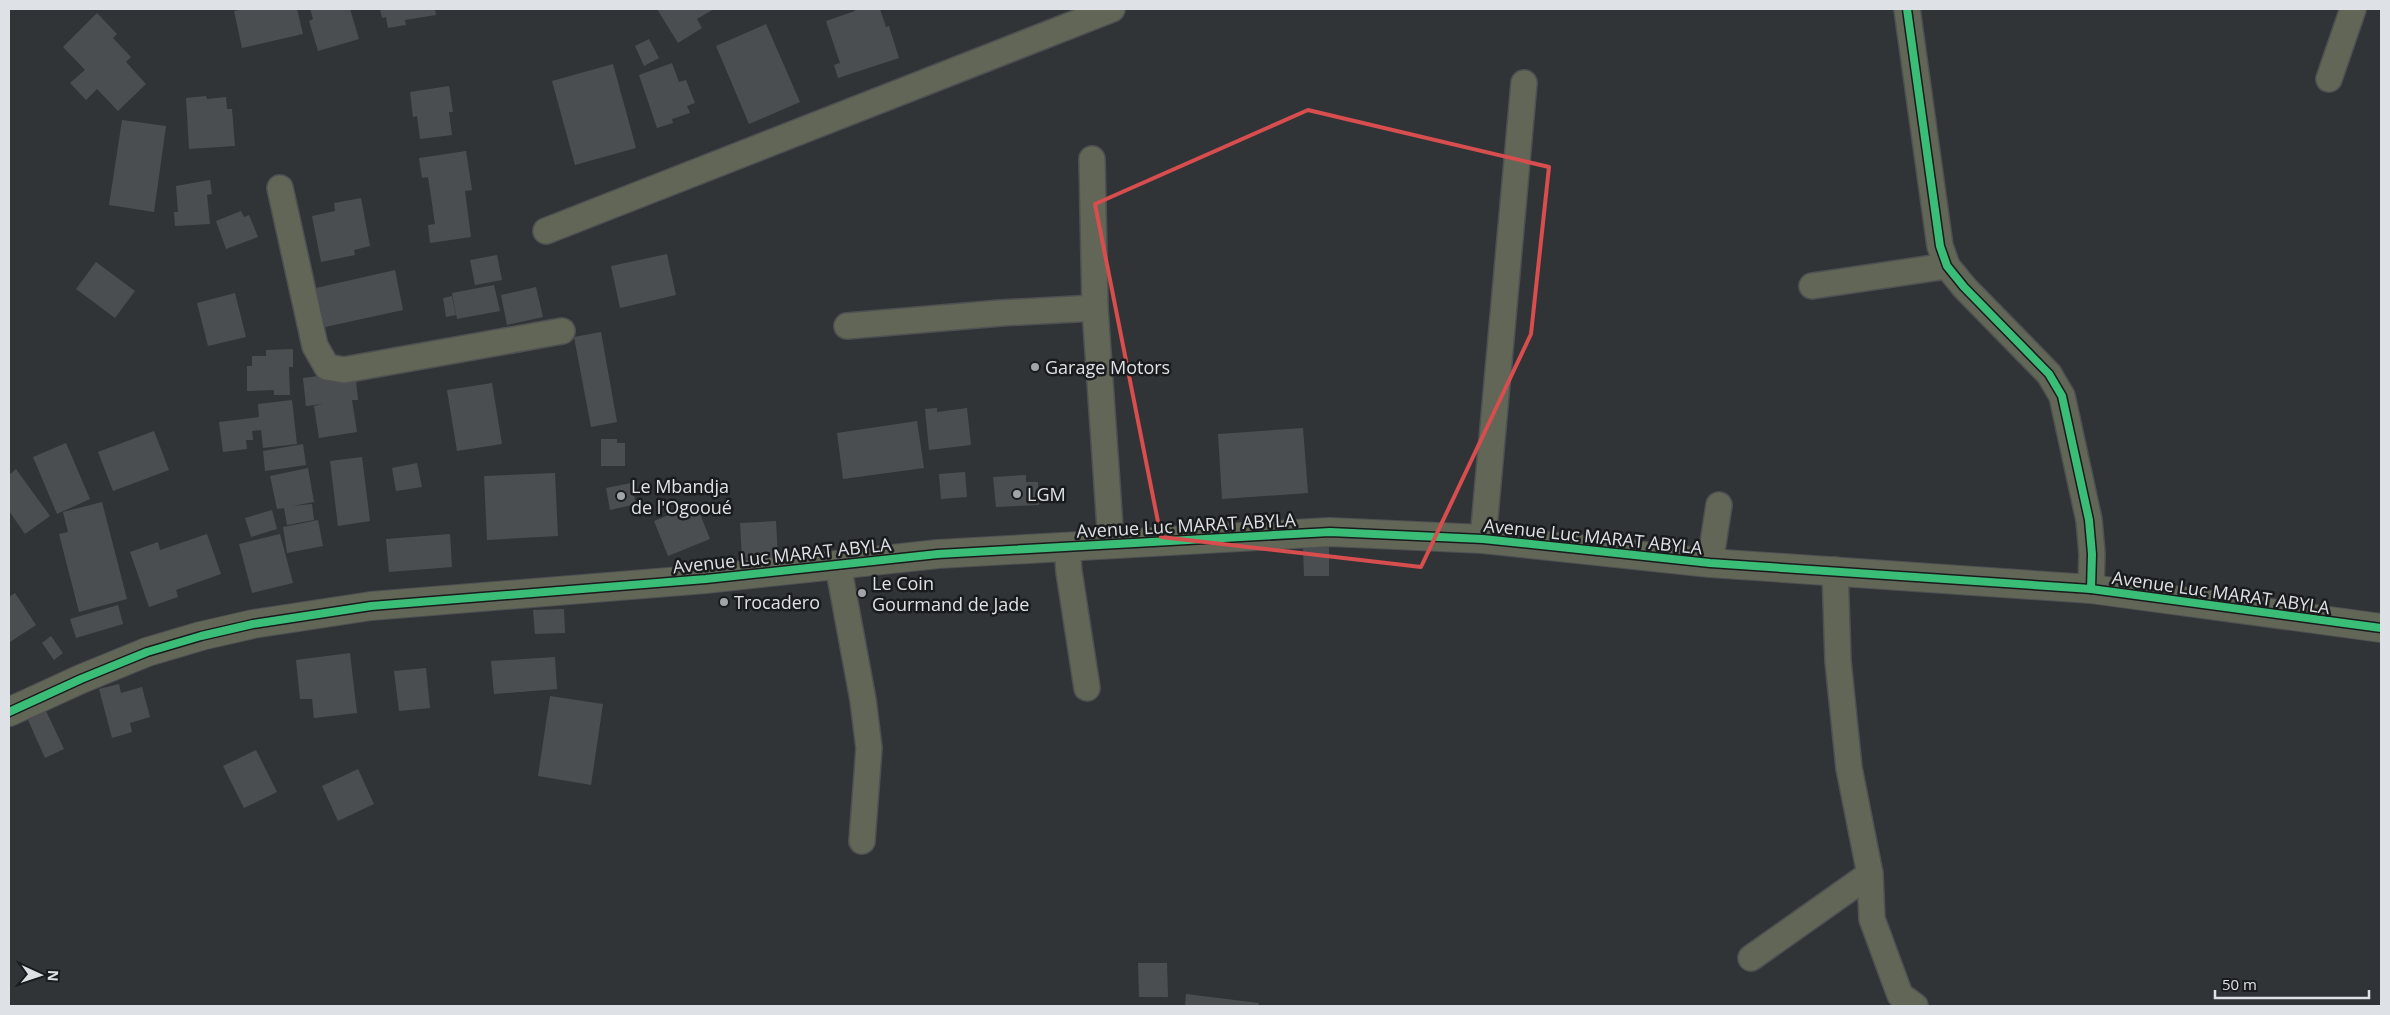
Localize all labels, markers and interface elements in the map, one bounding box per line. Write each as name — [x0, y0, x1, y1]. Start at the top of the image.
place label: Garage Motors — [1045, 355, 1170, 379]
marker: Garage Motors — [1029, 361, 1041, 373]
place label: Le Mbandja de l'Ogooué — [631, 474, 732, 519]
place label: LGM — [1027, 482, 1066, 506]
marker: LGM — [1011, 488, 1023, 500]
marker: Le Mbandja de l'Ogooué — [615, 490, 627, 502]
street label: Avenue Luc MARAT ABYLA — [1076, 507, 1297, 543]
street label: Avenue Luc MARAT ABYLA — [1483, 513, 1704, 559]
street label: Avenue Luc MARAT ABYLA — [672, 532, 893, 578]
street label: Avenue Luc MARAT ABYLA — [2111, 565, 2332, 619]
place label: Le Coin Gourmand de Jade — [872, 571, 1029, 616]
marker: Le Coin Gourmand de Jade — [856, 587, 868, 599]
place label: Trocadero — [734, 590, 820, 614]
marker: Trocadero — [718, 596, 730, 608]
north arrow — [15, 950, 65, 1000]
scale bar — [2215, 968, 2369, 1000]
text: N — [44, 970, 63, 982]
text: 50 m — [2222, 974, 2257, 994]

